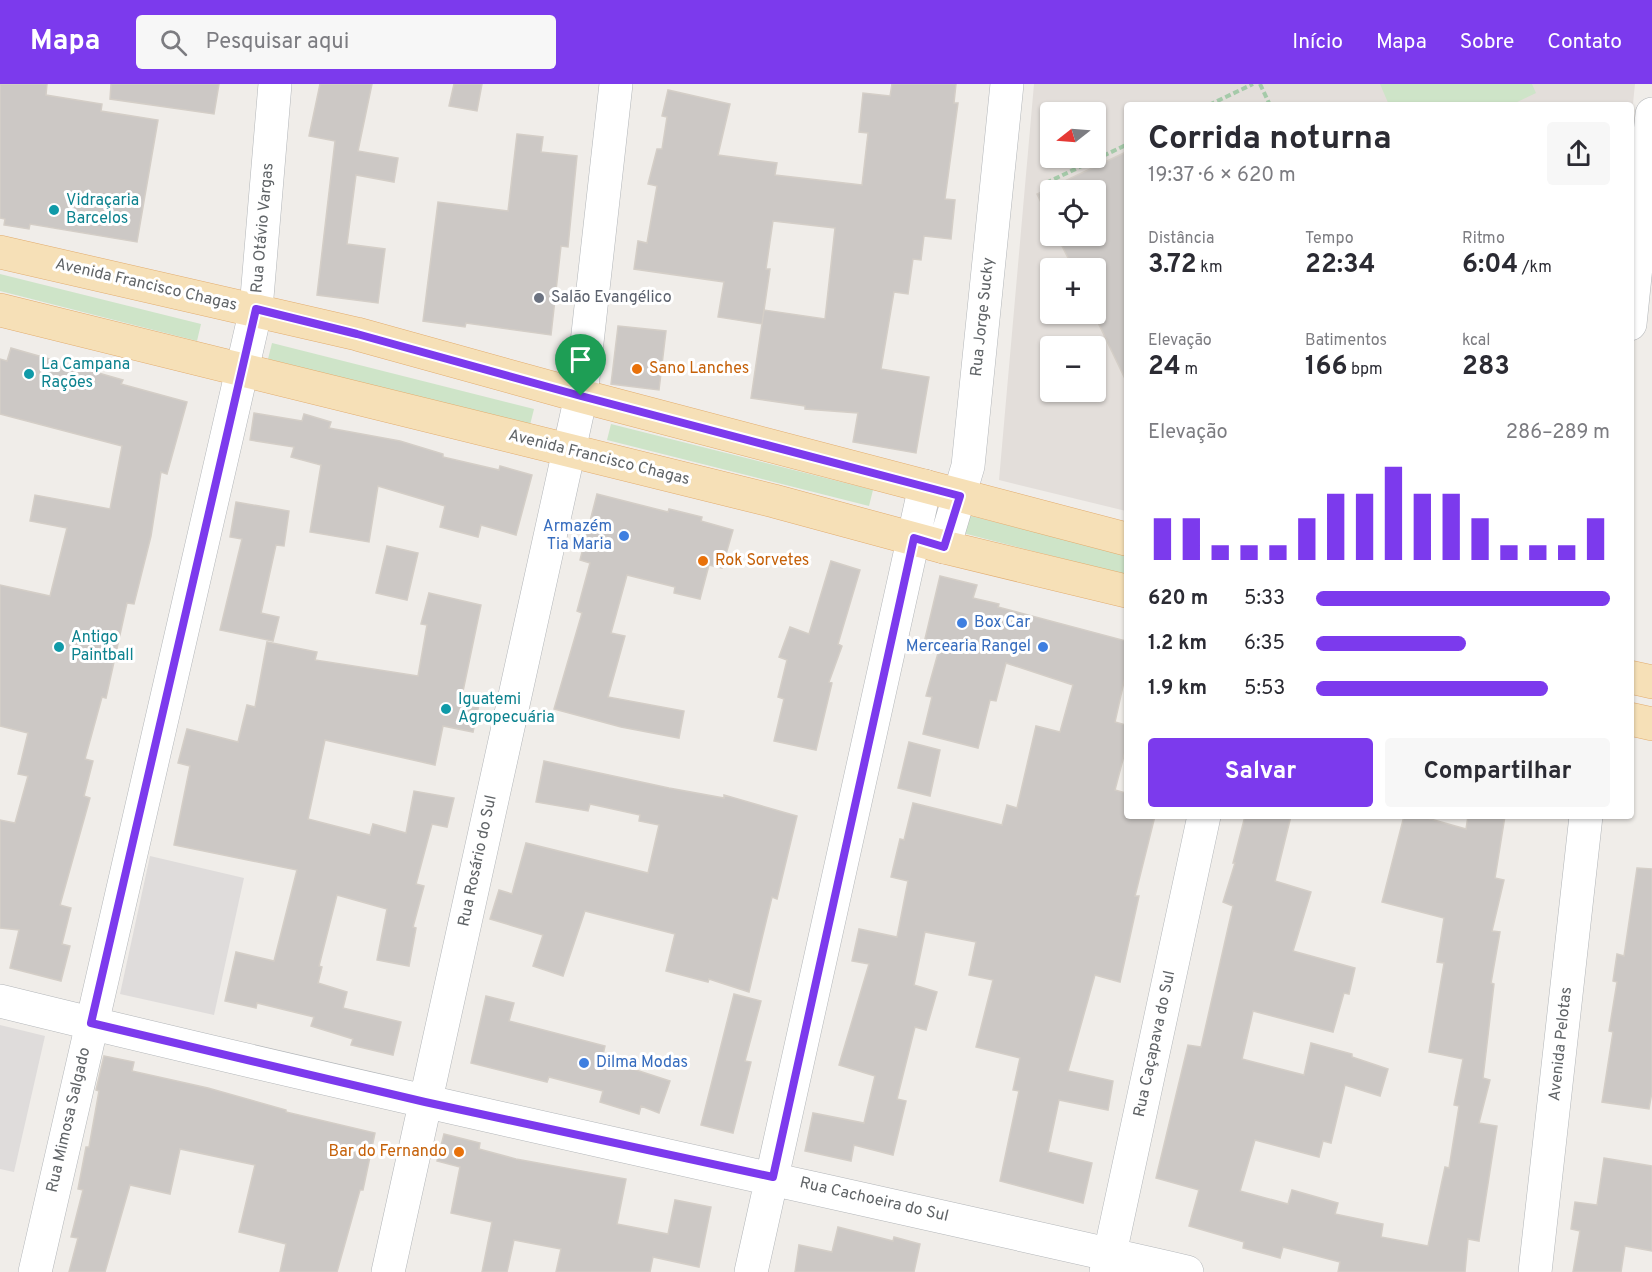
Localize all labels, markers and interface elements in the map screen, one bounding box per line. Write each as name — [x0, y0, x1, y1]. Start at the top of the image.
search box — [136, 15, 556, 69]
text: Mapa — [30, 24, 100, 60]
icon: search — [157, 26, 190, 59]
text: Pesquisar aqui — [205, 29, 349, 56]
text: Início — [1292, 29, 1343, 56]
text: Mapa — [1376, 29, 1427, 56]
text: Sobre — [1460, 29, 1514, 56]
text: Contato — [1547, 29, 1622, 56]
north arrow — [1040, 102, 1106, 168]
map controls — [1040, 102, 1106, 402]
text: Corrida noturna — [1148, 119, 1392, 161]
button: share — [1547, 122, 1610, 185]
street label: Rua Otávio Vargas — [247, 162, 279, 294]
text: 19:37 · 6 × 620 m — [1148, 163, 1296, 189]
button: locate — [1040, 180, 1106, 246]
place label: Vidraçaria Barcelos — [66, 191, 139, 229]
marker: Vidraçaria Barcelos — [47, 203, 61, 217]
text: Distância — [1148, 229, 1214, 249]
text: Tempo — [1305, 229, 1354, 249]
text: Ritmo — [1462, 229, 1505, 249]
text: 3.72 — [1148, 249, 1197, 282]
text: 22:34 — [1305, 249, 1375, 282]
text: 6:04 — [1462, 249, 1518, 282]
street label: Avenida Francisco Chagas — [53, 254, 239, 316]
street label: Rua Jorge Sucky — [967, 256, 999, 378]
button: + — [1040, 258, 1106, 324]
text: km — [1197, 258, 1222, 278]
text: /km — [1518, 258, 1552, 278]
place label: Salão Evangélico — [551, 288, 672, 308]
marker: Salão Evangélico — [532, 291, 546, 305]
text: Elevação — [1148, 331, 1212, 351]
text: Batimentos — [1305, 331, 1387, 351]
text: kcal — [1462, 331, 1490, 351]
pin — [555, 334, 606, 396]
button: − — [1040, 336, 1106, 402]
icon: arrive — [564, 343, 597, 376]
text: 24 — [1148, 351, 1181, 384]
text: 166 — [1305, 351, 1347, 384]
text: 283 — [1462, 351, 1510, 384]
place label: La Campana Rações — [41, 355, 130, 393]
place label: Sano Lanches — [649, 359, 749, 379]
text: m — [1181, 360, 1198, 380]
text: bpm — [1347, 360, 1383, 380]
marker: Sano Lanches — [630, 362, 644, 376]
marker: La Campana Rações — [22, 367, 36, 381]
text: Elevação — [1148, 420, 1228, 446]
text: 286–289 m — [1506, 420, 1610, 446]
street label: Avenida Francisco Chagas — [506, 426, 692, 490]
place label: Armazém Tia Maria — [543, 517, 612, 555]
marker: Armazém Tia Maria — [617, 529, 631, 543]
place label: Rok Sorvetes — [715, 551, 809, 571]
marker: Rok Sorvetes — [696, 554, 710, 568]
text: 620 m — [1148, 586, 1208, 612]
text: 5:33 — [1244, 586, 1285, 612]
place label: Box Car — [974, 613, 1030, 633]
marker: Box Car — [955, 616, 969, 630]
place label: Antigo Paintball — [71, 628, 134, 666]
text: 1.2 km — [1148, 631, 1207, 657]
text: 6:35 — [1244, 631, 1285, 657]
place label: Mercearia Rangel — [906, 637, 1031, 657]
marker: Antigo Paintball — [52, 640, 66, 654]
marker: Mercearia Rangel — [1036, 640, 1050, 654]
text: 1.9 km — [1148, 676, 1207, 702]
text: 5:53 — [1244, 676, 1285, 702]
place label: Iguatemi Agropecuária — [458, 690, 555, 728]
marker: Iguatemi Agropecuária — [439, 702, 453, 716]
button: Salvar — [1148, 738, 1373, 807]
button: Compartilhar — [1385, 738, 1610, 807]
street label: Rua Rosário do Sul — [454, 793, 502, 929]
street label: Rua Caçapava do Sul — [1130, 969, 1180, 1119]
street label: Avenida Pelotas — [1545, 986, 1577, 1102]
street label: Rua Mimosa Salgado — [43, 1045, 95, 1195]
place label: Dilma Modas — [596, 1053, 688, 1073]
marker: Dilma Modas — [577, 1056, 591, 1070]
place label: Bar do Fernando — [329, 1142, 447, 1162]
marker: Bar do Fernando — [452, 1145, 466, 1159]
street label: Rua Cachoeira do Sul — [798, 1173, 950, 1227]

